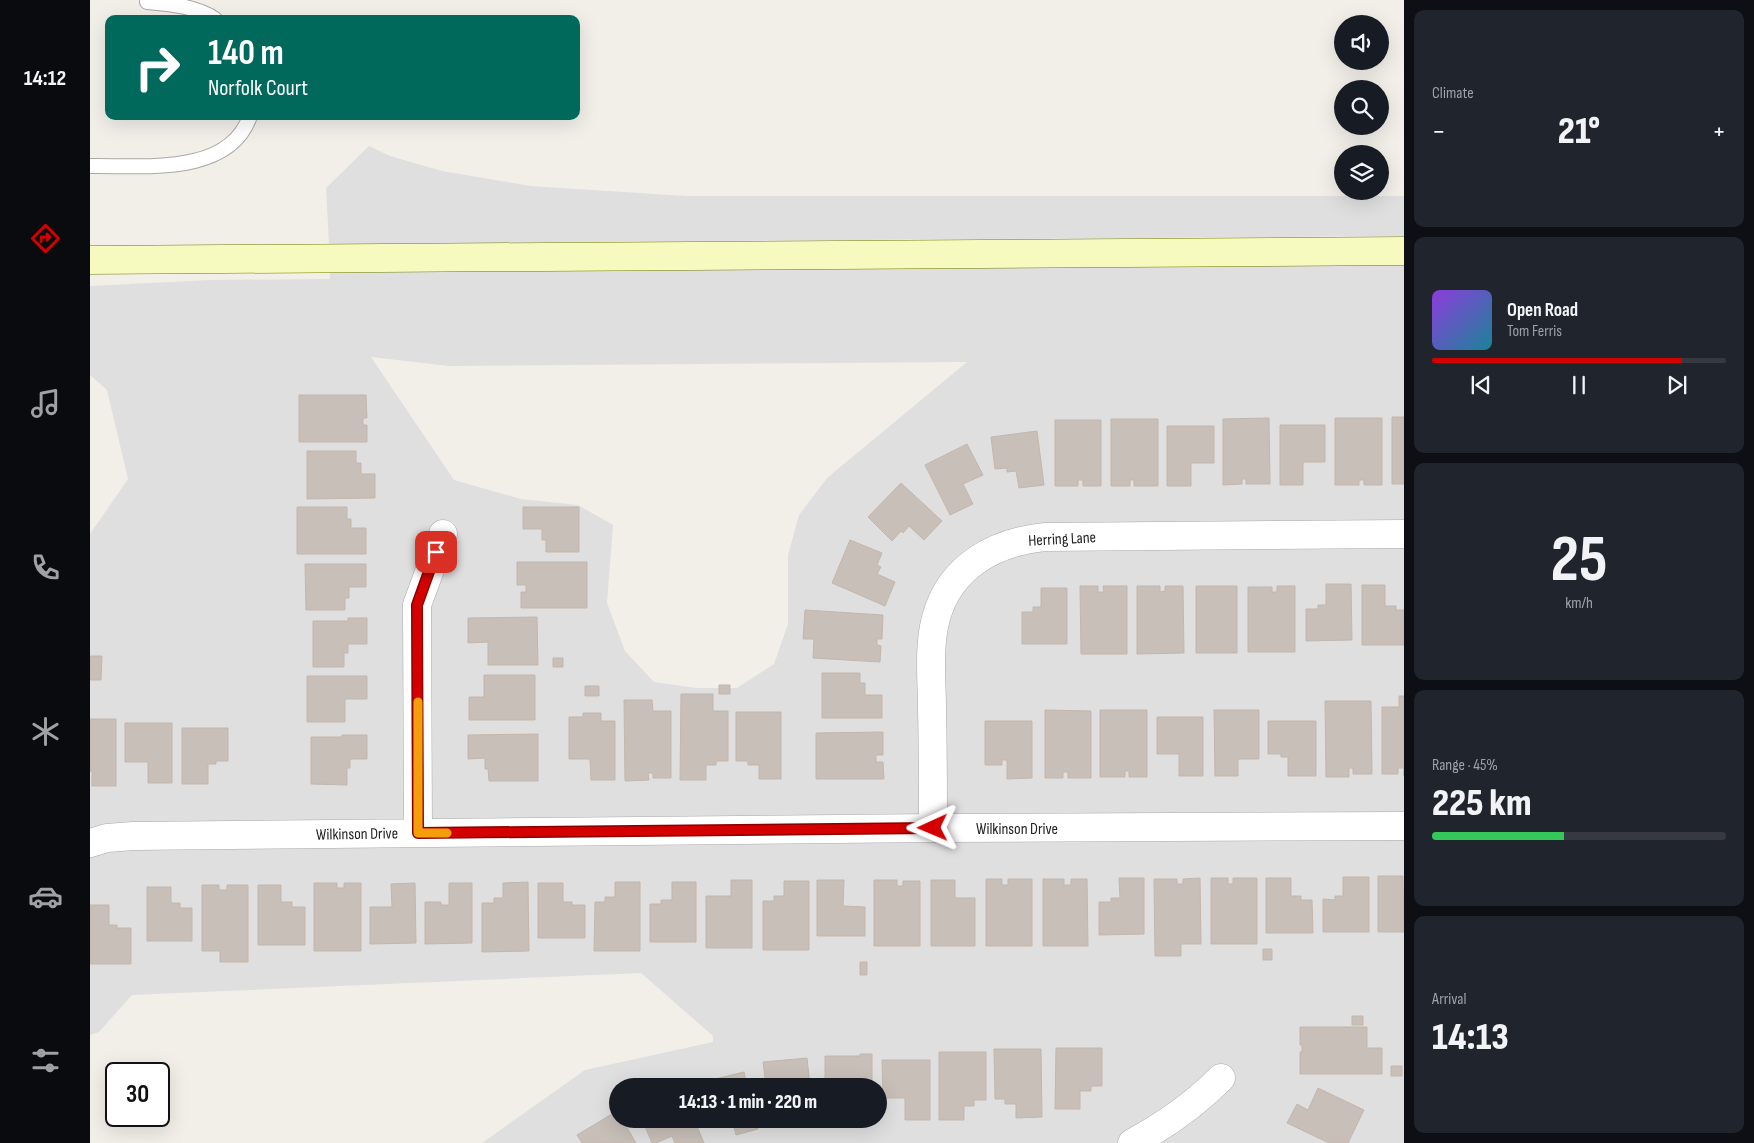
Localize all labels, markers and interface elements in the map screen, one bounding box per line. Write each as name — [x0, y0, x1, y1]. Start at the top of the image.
map controls — [1334, 15, 1389, 200]
button: sound — [1334, 15, 1389, 70]
text: 140 m — [208, 32, 284, 75]
icon: right — [125, 35, 190, 100]
text: 14:12 — [24, 65, 66, 92]
text: Norfolk Court — [208, 75, 308, 102]
button: search — [1334, 80, 1389, 135]
text: Climate — [1432, 84, 1474, 103]
text: 21° — [1558, 109, 1600, 154]
text: − — [1432, 115, 1446, 148]
text: + — [1712, 115, 1726, 148]
button: layers — [1334, 145, 1389, 200]
icon: directions — [28, 221, 63, 256]
text: Open Road — [1507, 299, 1578, 322]
text: Tom Ferris — [1507, 322, 1562, 341]
icon: previous — [1467, 371, 1495, 399]
icon: pause — [1565, 371, 1593, 399]
icon: next — [1663, 371, 1691, 399]
icon: music — [28, 386, 63, 421]
text: 25 — [1550, 522, 1608, 600]
street label: Herring Lane — [1028, 528, 1096, 551]
pin — [415, 531, 457, 573]
icon: arrive — [422, 538, 450, 566]
icon: phone — [28, 550, 63, 585]
text: km/h — [1565, 594, 1593, 613]
icon: climate — [28, 714, 63, 749]
text: Range · 45% — [1432, 756, 1498, 775]
text: 225 km — [1432, 781, 1532, 826]
position arrow — [906, 801, 958, 853]
street label: Wilkinson Drive — [976, 820, 1058, 839]
street label: Wilkinson Drive — [316, 824, 398, 845]
icon: car — [28, 879, 63, 914]
text: Arrival — [1432, 990, 1466, 1009]
text: 14:13 — [1432, 1015, 1509, 1060]
icon: filters — [28, 1043, 63, 1078]
speed limit sign: 30 — [105, 1062, 170, 1127]
text: 14:13 · 1 min · 220 m — [679, 1091, 817, 1114]

